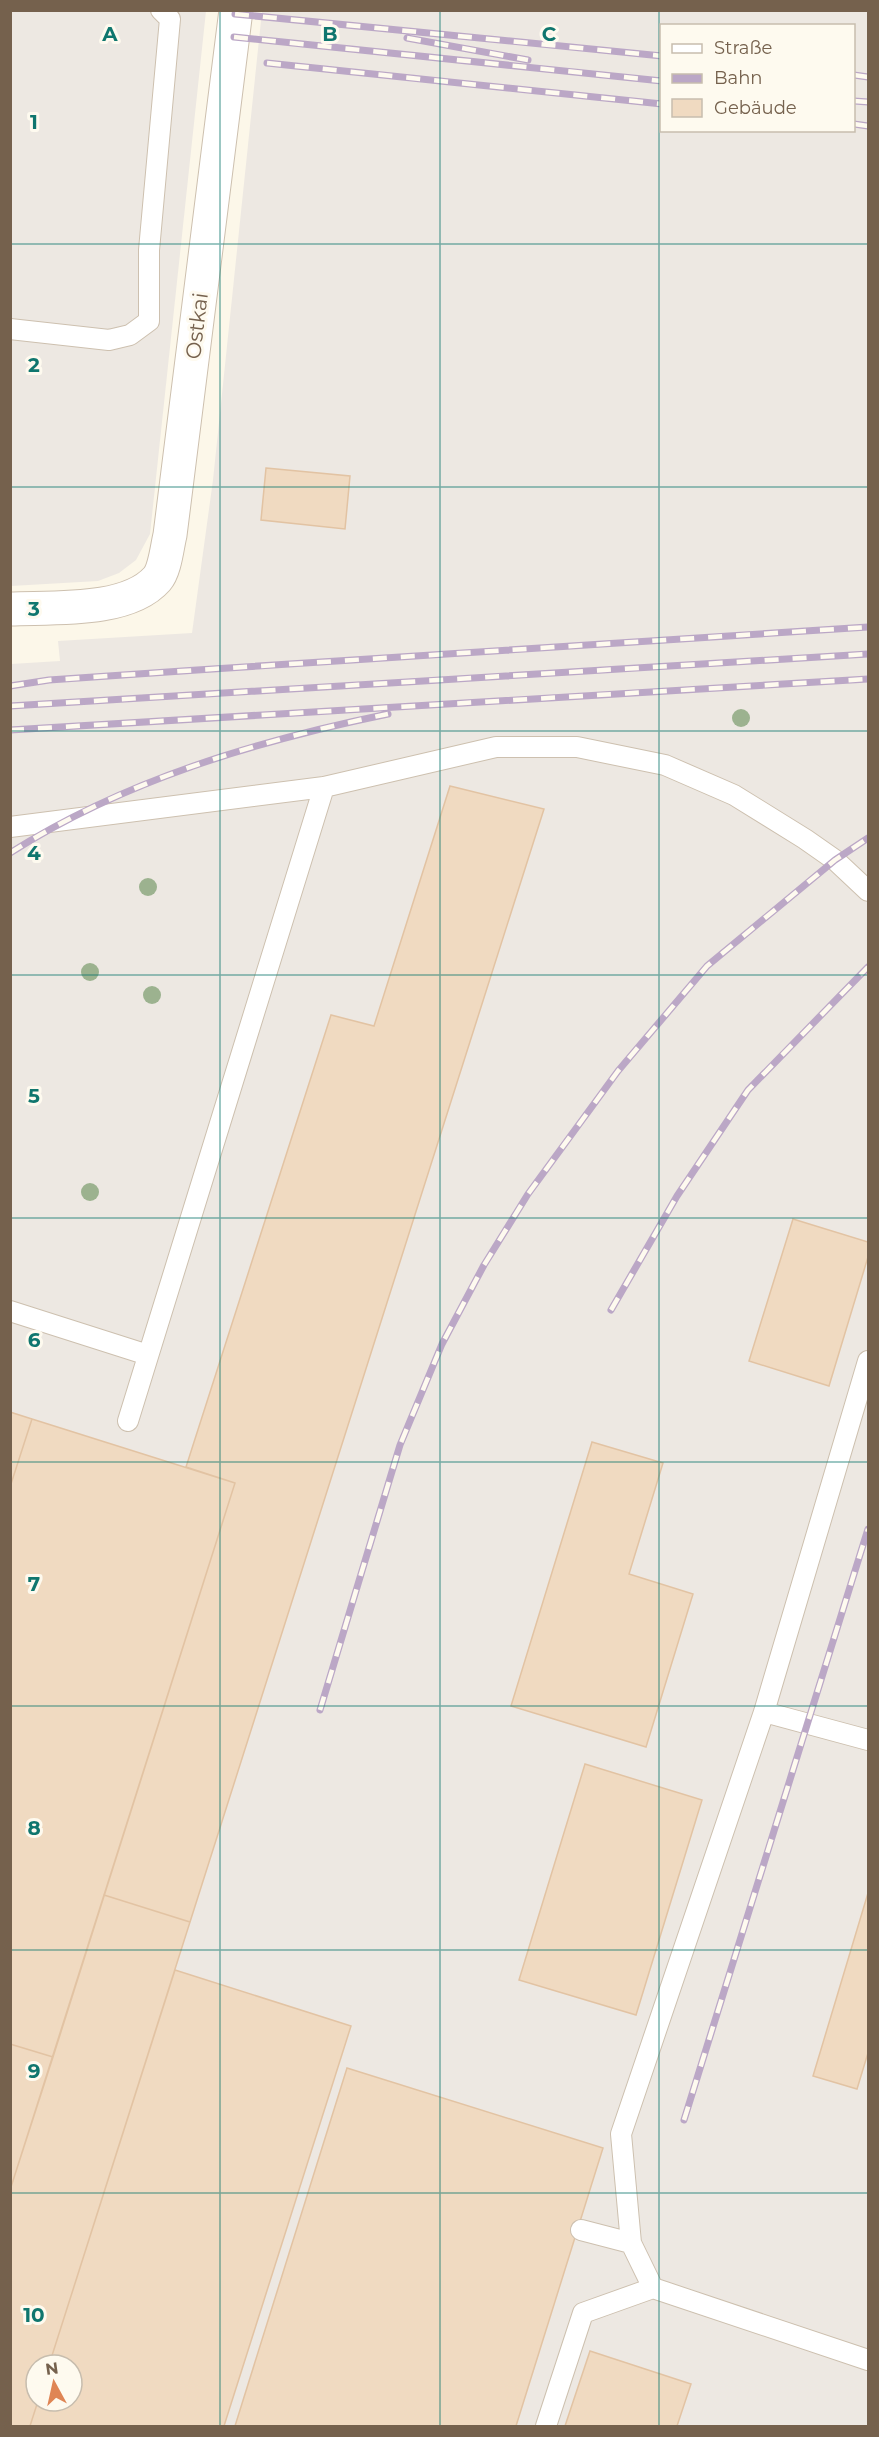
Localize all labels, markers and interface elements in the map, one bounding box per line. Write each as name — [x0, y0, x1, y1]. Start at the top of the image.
text: A — [101, 22, 118, 46]
text: B — [322, 22, 338, 46]
text: C — [542, 22, 557, 46]
legend — [660, 24, 855, 132]
text: Straße — [714, 37, 773, 59]
text: Bahn — [714, 67, 763, 89]
text: Gebäude — [714, 97, 797, 119]
text: 1 — [30, 110, 38, 134]
street label: Ostkai — [180, 291, 213, 361]
text: 2 — [28, 353, 40, 377]
text: 3 — [27, 597, 40, 621]
text: 4 — [27, 841, 41, 865]
text: 5 — [28, 1084, 40, 1108]
text: 6 — [28, 1328, 41, 1352]
text: 7 — [28, 1572, 40, 1596]
text: 8 — [27, 1816, 41, 1840]
text: 9 — [28, 2059, 40, 2083]
text: 10 — [23, 2303, 45, 2327]
north arrow — [24, 2353, 84, 2413]
text: N — [44, 2358, 60, 2379]

